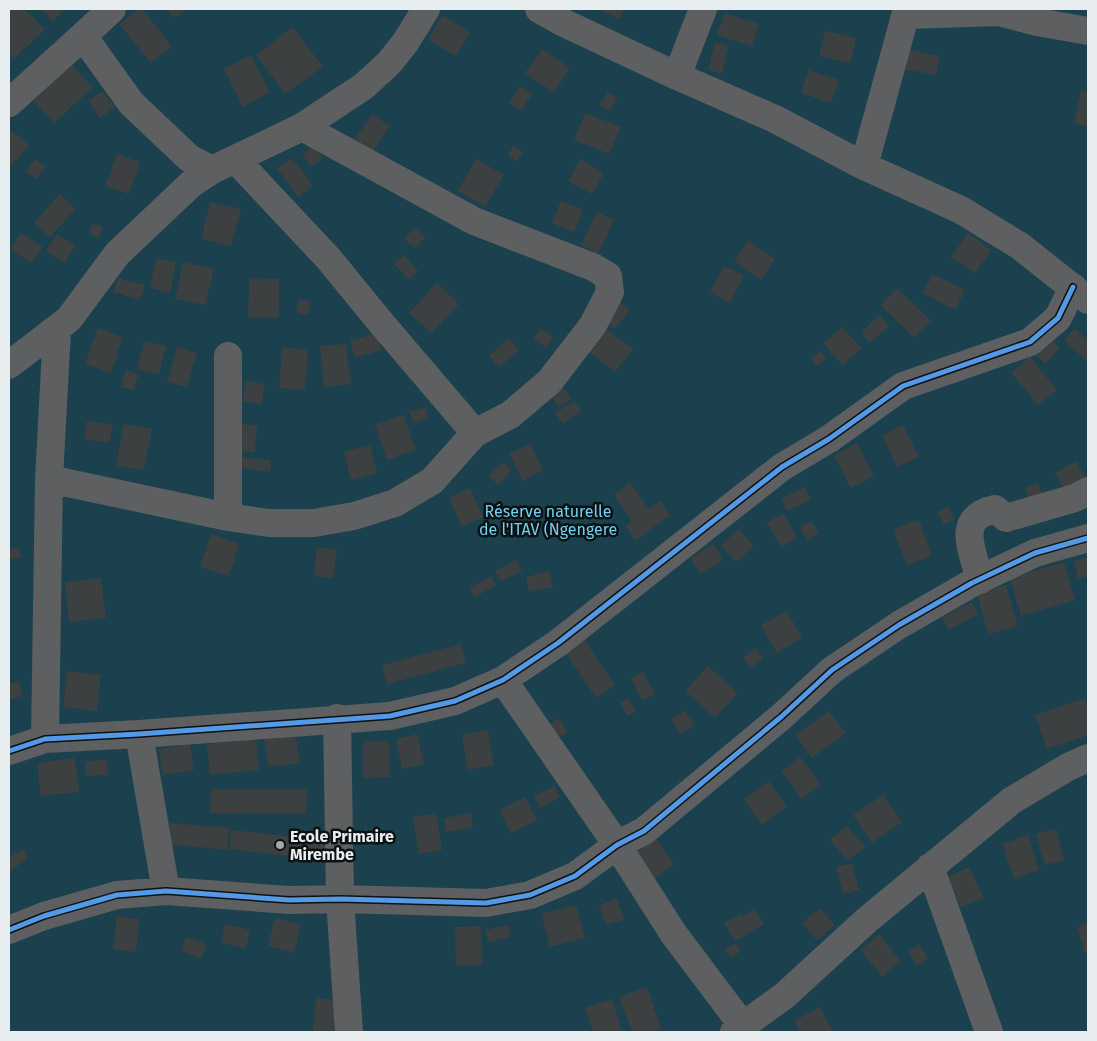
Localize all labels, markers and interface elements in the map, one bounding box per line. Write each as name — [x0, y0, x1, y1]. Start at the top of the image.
park label: Réserve naturelle de l'ITAV (Ngengere — [479, 502, 617, 539]
place label: Ecole Primaire Mirembe — [290, 827, 394, 864]
marker: Ecole Primaire Mirembe — [274, 839, 286, 851]

